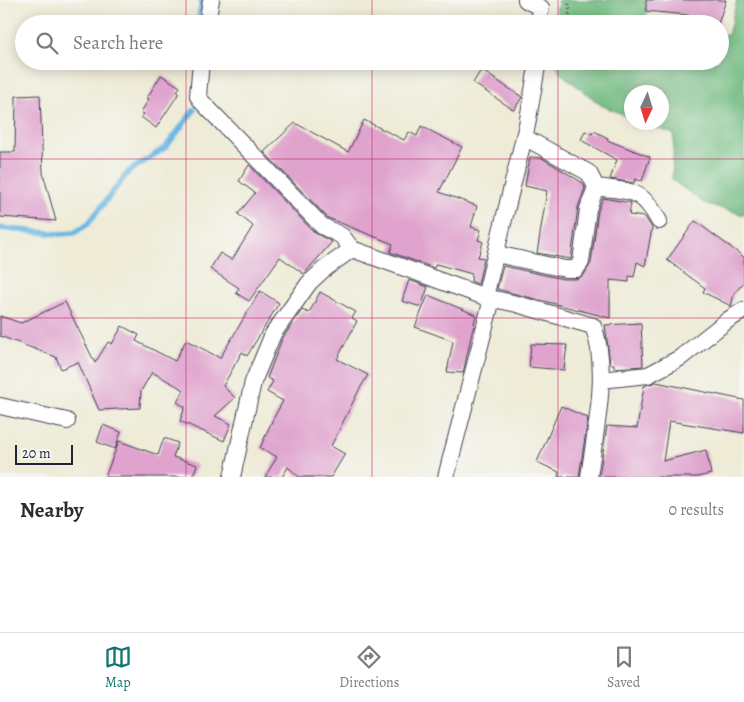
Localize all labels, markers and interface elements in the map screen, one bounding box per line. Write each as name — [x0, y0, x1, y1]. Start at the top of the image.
search box — [15, 15, 729, 70]
icon: search — [33, 29, 61, 57]
text: Search here — [73, 30, 163, 56]
north arrow — [624, 85, 669, 130]
scale bar — [15, 442, 72, 465]
text: 20 m — [22, 444, 51, 463]
text: Nearby — [20, 496, 83, 524]
text: 0 results — [668, 499, 724, 521]
tab: Map — [104, 643, 132, 692]
tab: Directions — [339, 643, 399, 692]
tab: Saved — [607, 643, 640, 692]

